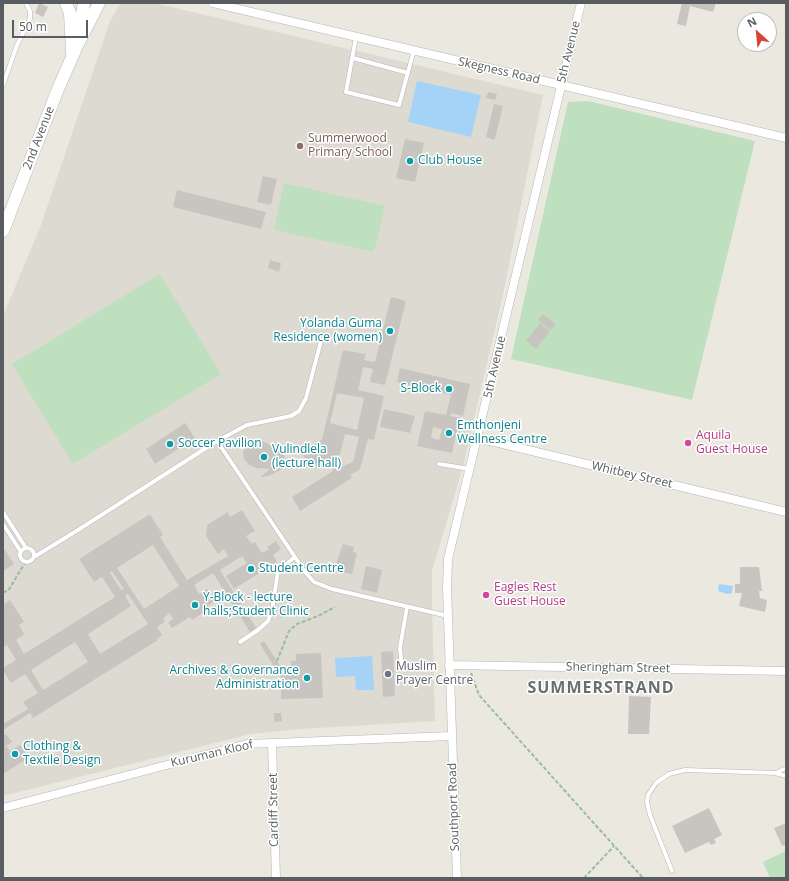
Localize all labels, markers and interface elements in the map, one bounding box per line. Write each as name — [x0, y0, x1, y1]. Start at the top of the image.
scale bar — [14, 12, 90, 38]
north arrow — [737, 12, 777, 52]
text: N — [744, 13, 759, 30]
text: 50 m — [19, 18, 47, 35]
street label: 5th Avenue — [554, 20, 584, 84]
street label: Skegness Road — [457, 55, 541, 87]
street label: 2nd Avenue — [20, 104, 58, 172]
place label: Summerwood Primary School — [308, 132, 392, 160]
marker: Summerwood Primary School — [295, 141, 305, 151]
place label: Club House — [418, 154, 482, 168]
marker: Club House — [405, 156, 415, 166]
place label: Yolanda Guma Residence (women) — [273, 317, 382, 345]
marker: Yolanda Guma Residence (women) — [385, 326, 395, 336]
street label: 5th Avenue — [481, 334, 509, 400]
place label: S-Block — [401, 382, 441, 396]
marker: S-Block — [444, 384, 454, 394]
place label: Emthonjeni Wellness Centre — [457, 419, 547, 447]
marker: Emthonjeni Wellness Centre — [444, 428, 454, 438]
place label: Aquila Guest House — [696, 429, 768, 457]
place label: Soccer Pavilion — [178, 437, 262, 451]
marker: Aquila Guest House — [683, 438, 693, 448]
marker: Soccer Pavilion — [165, 439, 175, 449]
place label: Vulindlela (lecture hall) — [272, 443, 341, 471]
marker: Vulindlela (lecture hall) — [259, 452, 269, 462]
street label: Whitbey Street — [590, 459, 674, 491]
place label: Student Centre — [259, 562, 344, 576]
marker: Student Centre — [246, 564, 256, 574]
place label: Eagles Rest Guest House — [494, 581, 566, 609]
marker: Eagles Rest Guest House — [481, 590, 491, 600]
place label: Y-Block - lecture halls;Student Clinic — [203, 591, 309, 619]
marker: Y-Block - lecture halls;Student Clinic — [190, 600, 200, 610]
place label: Muslim Prayer Centre — [396, 660, 473, 688]
street label: Sheringham Street — [566, 660, 670, 676]
place label: Archives & Governance Administration — [169, 664, 299, 692]
marker: Muslim Prayer Centre — [383, 669, 393, 679]
marker: Archives & Governance Administration — [302, 673, 312, 683]
district label: SUMMERSTRAND — [527, 678, 675, 698]
street label: Kuruman Kloof — [169, 738, 255, 770]
place label: Clothing & Textile Design — [23, 740, 101, 768]
marker: Clothing & Textile Design — [10, 749, 20, 759]
street label: Southport Road — [445, 763, 463, 851]
street label: Cardiff Street — [266, 773, 282, 847]

